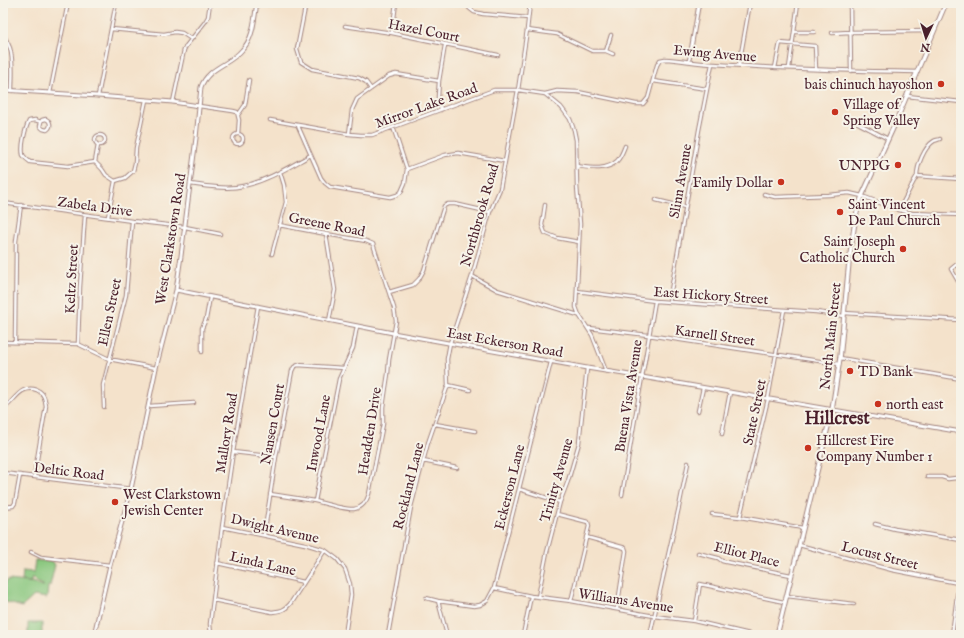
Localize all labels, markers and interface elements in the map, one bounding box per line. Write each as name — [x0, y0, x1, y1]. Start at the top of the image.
street label: Hazel Court — [386, 15, 461, 47]
north arrow — [906, 18, 946, 58]
text: N — [920, 40, 932, 54]
street label: Ewing Avenue — [673, 41, 758, 67]
place label: bais chinuch hayoshon — [805, 76, 934, 94]
street label: Mirror Lake Road — [373, 79, 480, 133]
marker: bais chinuch hayoshon — [936, 79, 946, 89]
place label: Village of Spring Valley — [842, 96, 920, 130]
marker: Village of Spring Valley — [830, 107, 840, 117]
street label: Slinn Avenue — [666, 142, 697, 220]
place label: UNPPG — [839, 157, 891, 175]
marker: UNPPG — [893, 160, 903, 170]
street label: Northbrook Road — [457, 161, 503, 269]
street label: West Clarkstown Road — [152, 172, 190, 306]
place label: Family Dollar — [693, 174, 773, 192]
marker: Family Dollar — [776, 177, 786, 187]
street label: Zabela Drive — [56, 193, 134, 221]
place label: Saint Vincent De Paul Church — [848, 196, 941, 230]
marker: Saint Vincent De Paul Church — [835, 207, 845, 217]
street label: Greene Road — [287, 209, 367, 241]
place label: Saint Joseph Catholic Church — [799, 233, 896, 267]
street label: Keltz Street — [61, 244, 83, 314]
marker: Saint Joseph Catholic Church — [898, 244, 908, 254]
street label: Ellen Street — [94, 276, 126, 348]
street label: North Main Street — [816, 281, 846, 391]
street label: East Hickory Street — [653, 283, 769, 309]
street label: Karnell Street — [674, 321, 756, 351]
street label: East Eckerson Road — [445, 324, 565, 362]
street label: Buena Vista Avenue — [611, 338, 647, 454]
place label: TD Bank — [858, 363, 913, 381]
marker: TD Bank — [845, 366, 855, 376]
street label: State Street — [739, 377, 771, 447]
street label: Nansen Court — [257, 382, 289, 466]
street label: Headden Drive — [354, 385, 386, 476]
street label: Mallory Road — [212, 391, 242, 475]
street label: Inwood Lane — [303, 393, 335, 473]
place label: north east — [886, 396, 944, 414]
marker: north east — [873, 399, 883, 409]
district label: Hillcrest — [804, 408, 870, 431]
place label: Hillcrest Fire Company Number 1 — [816, 432, 932, 466]
street label: Trinity Avenue — [536, 436, 578, 524]
street label: Rockland Lane — [389, 440, 429, 532]
street label: Eckerson Lane — [491, 442, 529, 532]
marker: Hillcrest Fire Company Number 1 — [803, 443, 813, 453]
street label: Deltic Road — [33, 459, 106, 485]
place label: West Clarkstown Jewish Center — [121, 486, 222, 520]
marker: West Clarkstown Jewish Center — [110, 497, 120, 507]
street label: Dwight Avenue — [229, 510, 321, 548]
street label: Elliot Place — [712, 538, 782, 572]
street label: Locust Street — [840, 538, 920, 574]
street label: Linda Lane — [228, 548, 298, 580]
street label: Williams Avenue — [577, 585, 675, 617]

